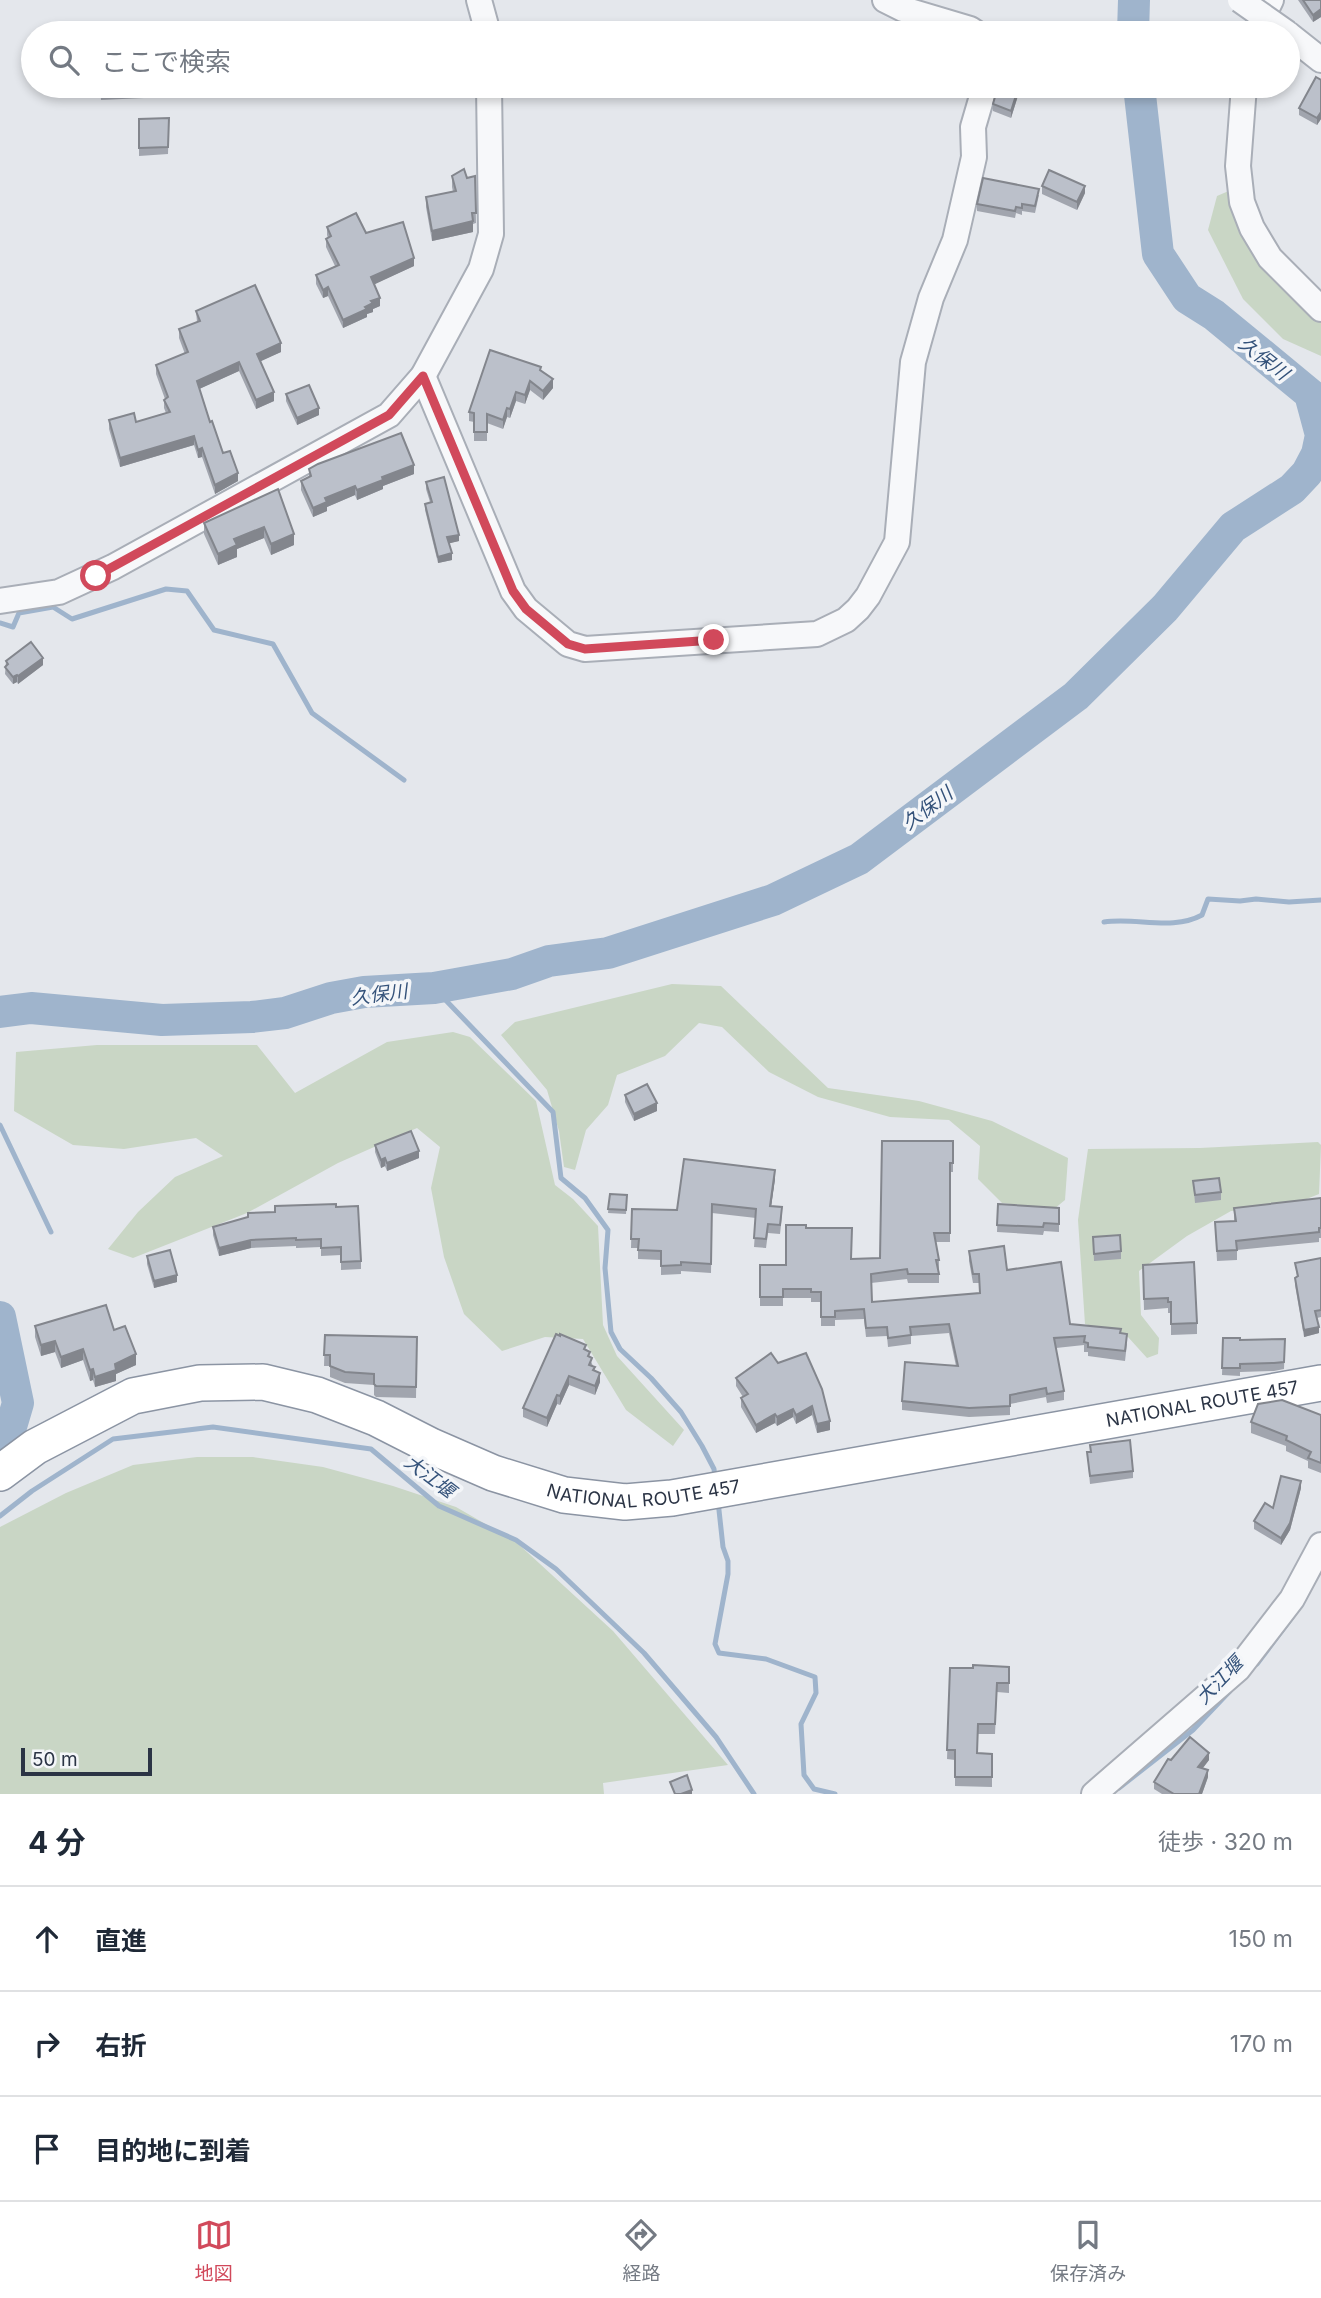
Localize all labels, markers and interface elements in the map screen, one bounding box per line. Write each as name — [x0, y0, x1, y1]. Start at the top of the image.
search box — [21, 21, 1300, 98]
icon: search — [45, 41, 83, 79]
text: ここで検索 — [101, 46, 231, 77]
water label: 久保川 — [1234, 332, 1295, 386]
route start — [80, 560, 111, 591]
route end — [698, 624, 729, 655]
water label: 久保川 — [898, 781, 959, 835]
water label: 久保川 — [349, 979, 411, 1009]
street label: NATIONAL ROUTE 457 — [1104, 1376, 1300, 1431]
water label: 大江堰 — [400, 1450, 462, 1505]
street label: NATIONAL ROUTE 457 — [544, 1475, 742, 1512]
water label: 大江堰 — [1191, 1650, 1250, 1709]
scale bar — [21, 1745, 152, 1777]
text: 50 m — [32, 1748, 78, 1771]
text: 4 分 — [28, 1824, 85, 1860]
text: 徒歩 · 320 m — [1158, 1828, 1293, 1856]
icon: ahead — [28, 1920, 66, 1958]
text: 直進 — [95, 1925, 147, 1956]
text: 150 m — [1229, 1925, 1293, 1953]
icon: right — [28, 2025, 66, 2063]
text: 右折 — [95, 2030, 147, 2061]
text: 170 m — [1230, 2030, 1293, 2058]
icon: arrive — [28, 2130, 66, 2168]
text: 目的地に到着 — [95, 2135, 251, 2166]
tab: 地図 — [195, 2216, 233, 2285]
tab: 経路 — [622, 2216, 660, 2285]
tab: 保存済み — [1050, 2216, 1126, 2285]

